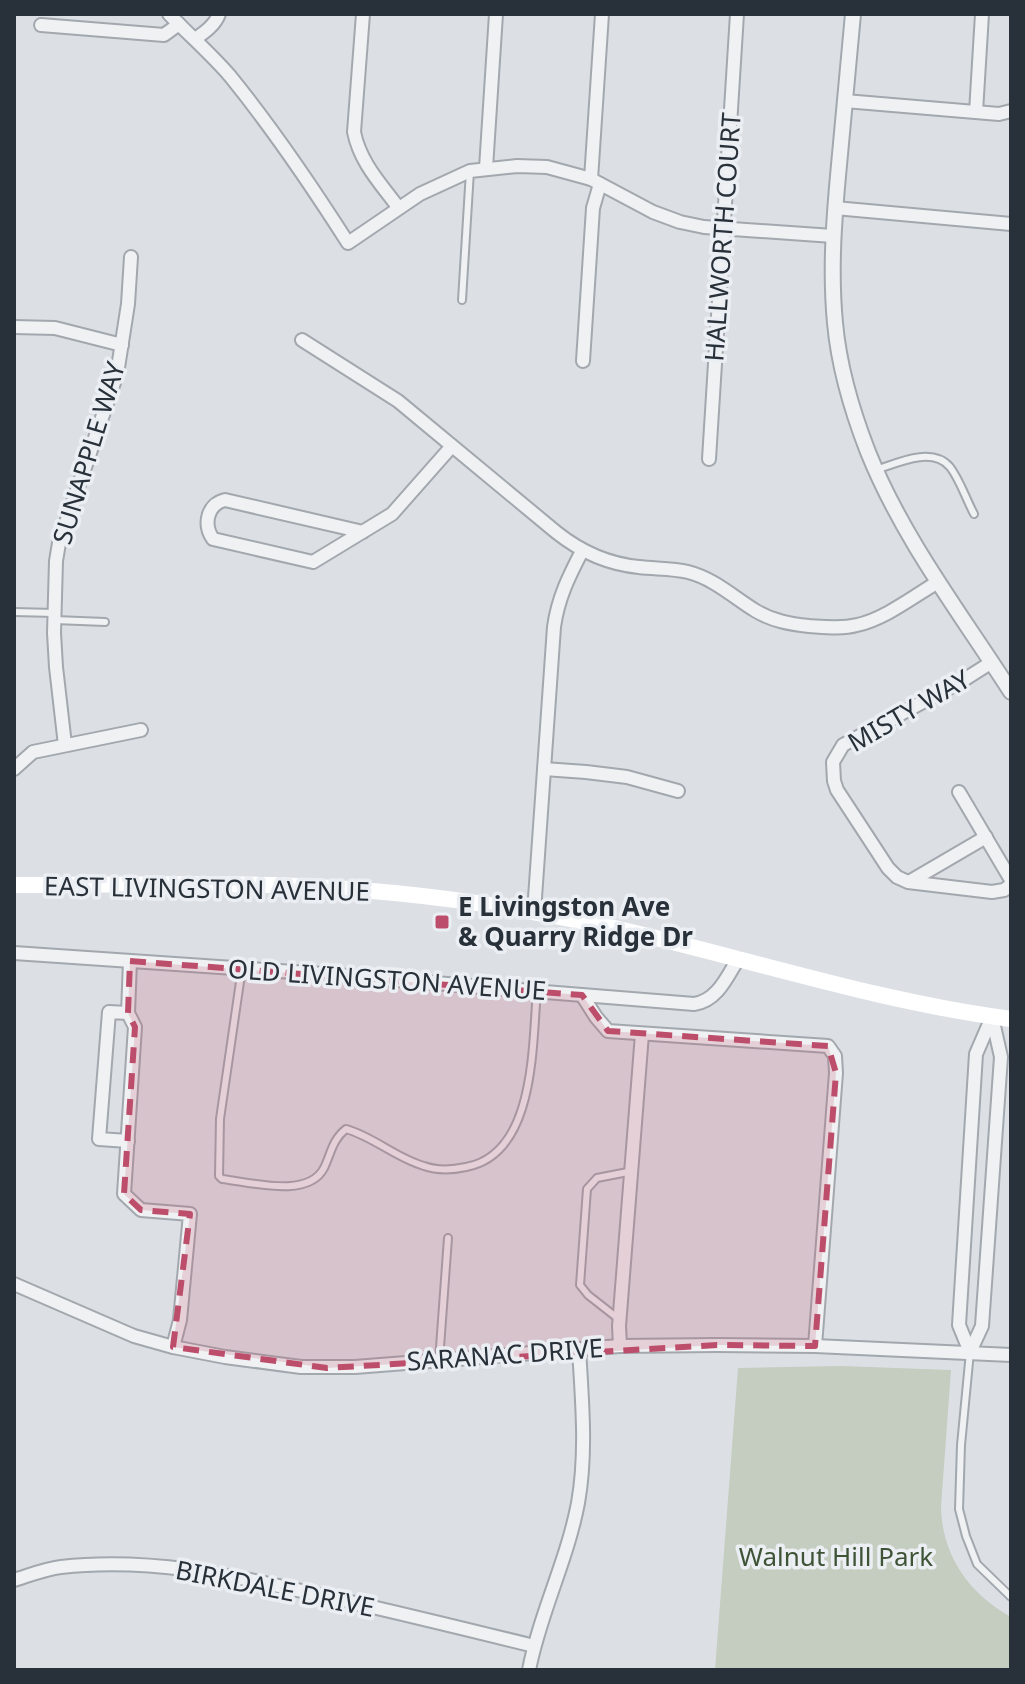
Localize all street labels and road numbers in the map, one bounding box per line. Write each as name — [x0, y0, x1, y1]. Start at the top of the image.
street label: HALLWORTH COURT — [695, 111, 749, 363]
street label: SUNAPPLE WAY — [43, 357, 133, 548]
street label: MISTY WAY — [841, 661, 976, 760]
street label: EAST LIVINGSTON AVENUE — [44, 867, 370, 909]
street label: OLD LIVINGSTON AVENUE — [227, 950, 547, 1008]
street label: SARANAC DRIVE — [406, 1329, 604, 1379]
street label: BIRKDALE DRIVE — [173, 1551, 378, 1625]

